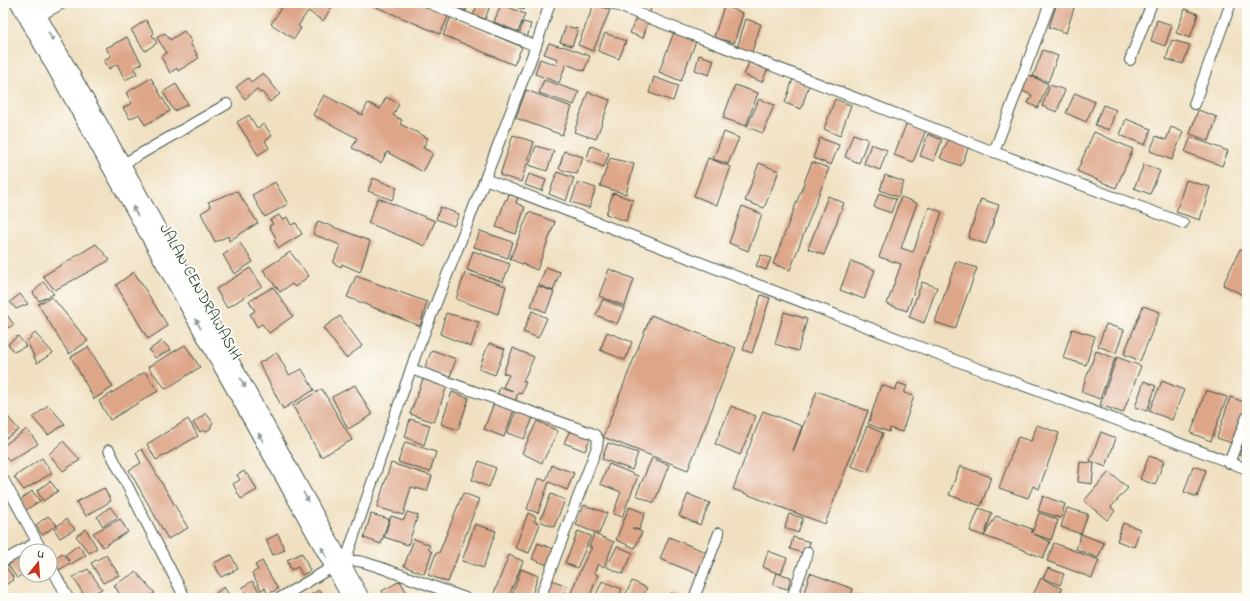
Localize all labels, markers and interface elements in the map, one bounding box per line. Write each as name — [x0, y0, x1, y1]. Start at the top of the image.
one-way arrow — [48, 31, 55, 43]
one-way arrow — [132, 205, 138, 217]
street label: JALAN CENDRAWASIH — [153, 219, 247, 365]
one-way arrow — [195, 319, 202, 330]
one-way arrow — [240, 377, 247, 389]
one-way arrow — [258, 432, 265, 444]
one-way arrow — [303, 491, 309, 503]
north arrow — [18, 543, 58, 583]
text: U — [35, 546, 46, 563]
one-way arrow — [321, 546, 328, 558]

